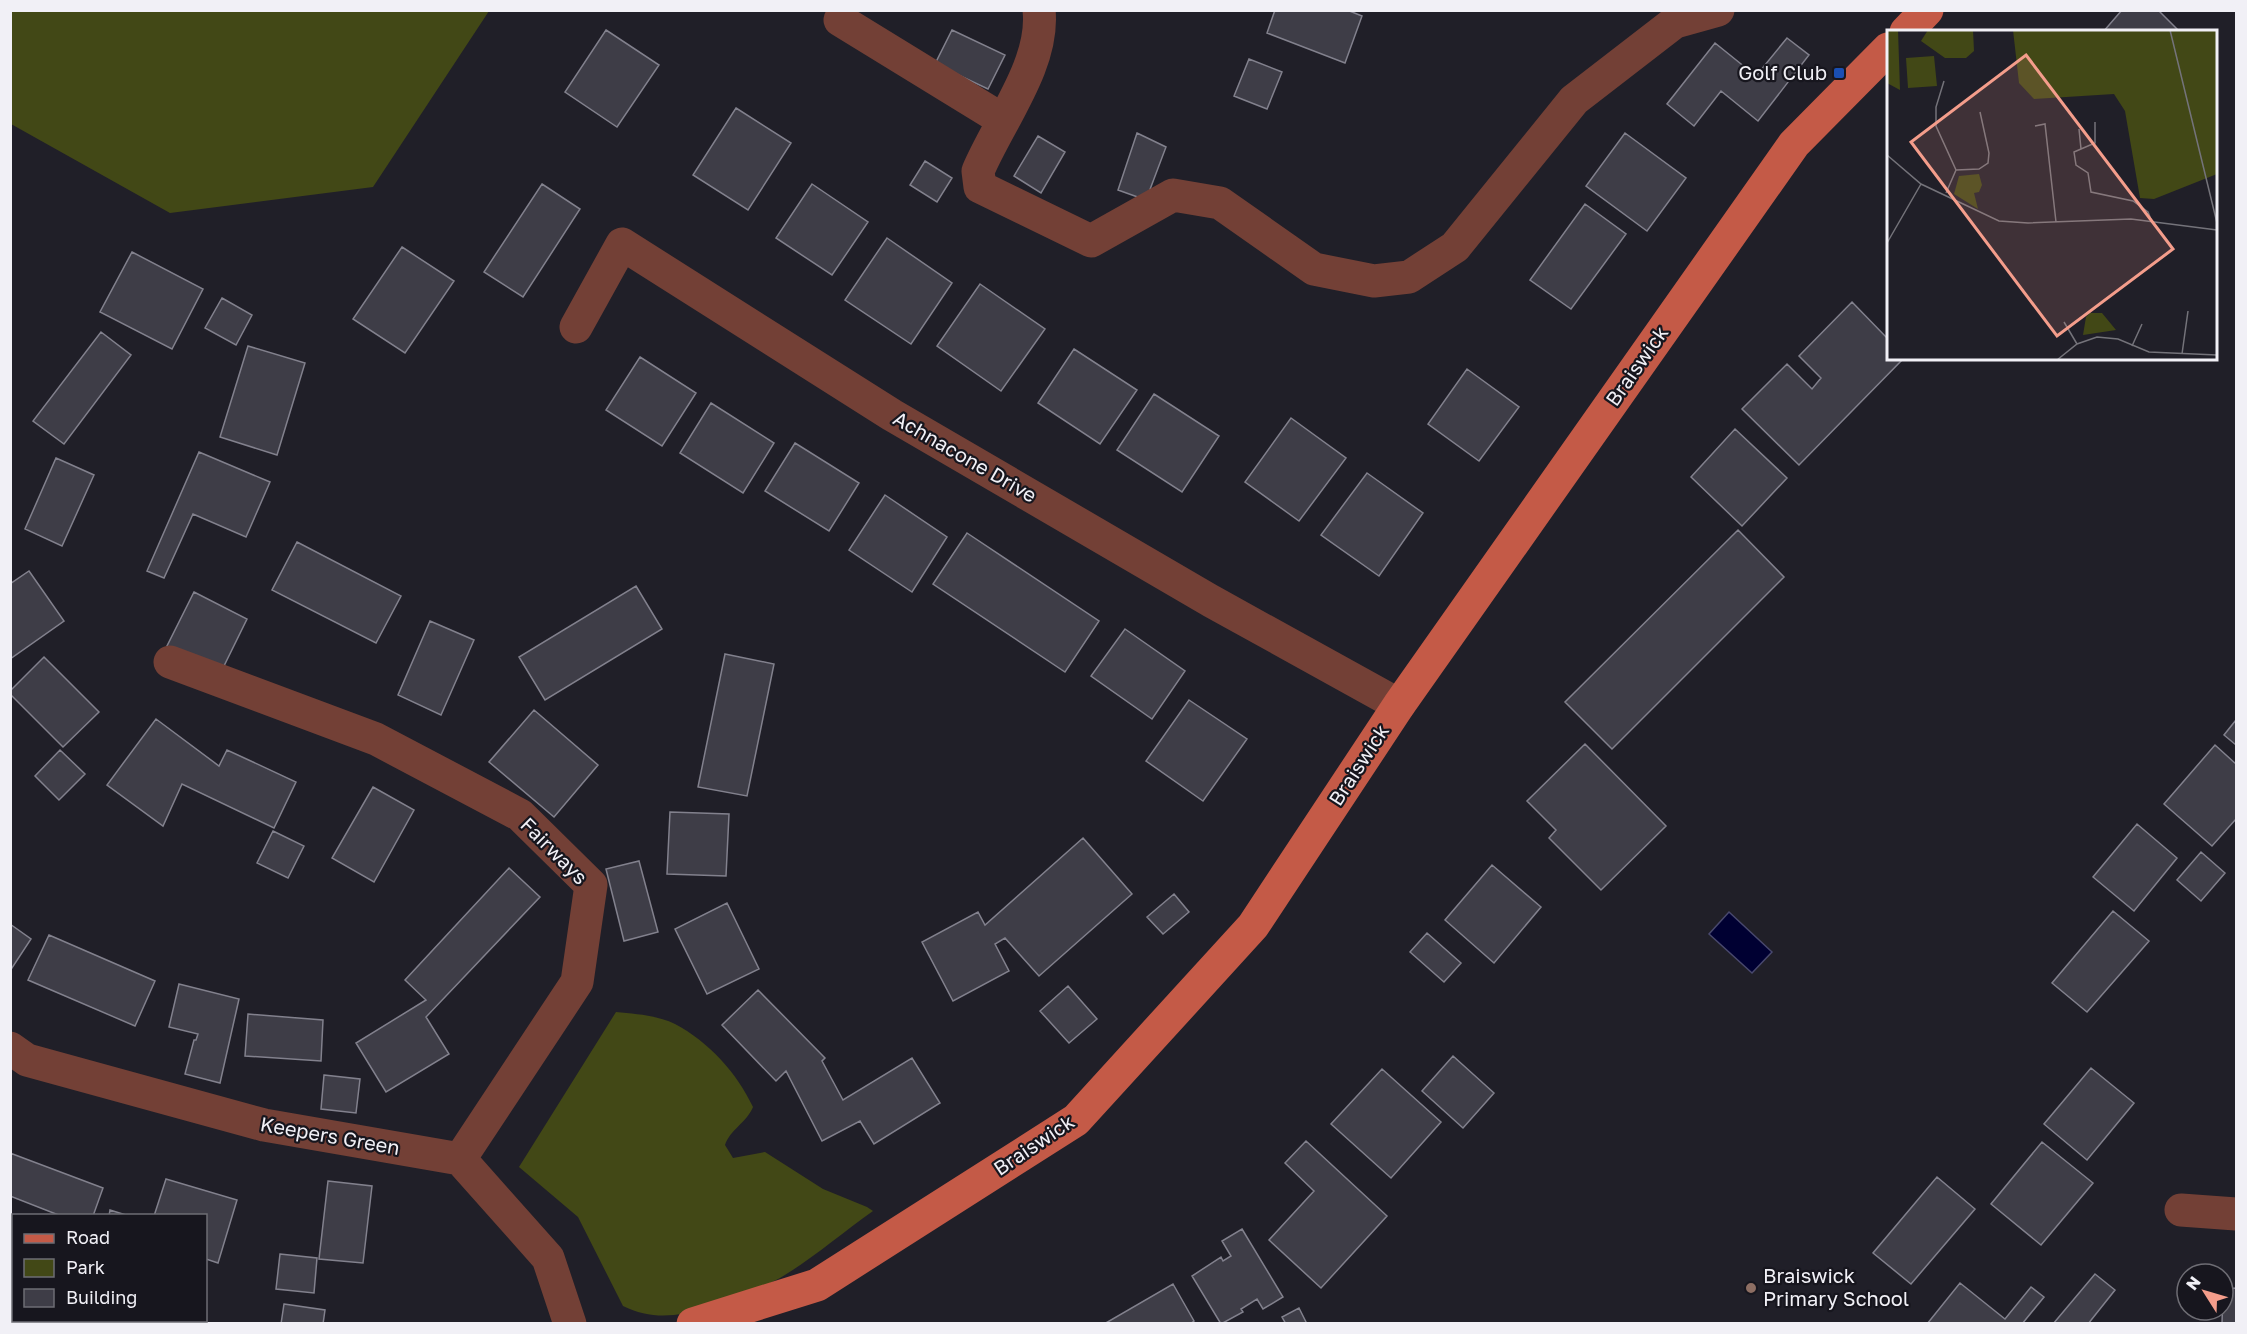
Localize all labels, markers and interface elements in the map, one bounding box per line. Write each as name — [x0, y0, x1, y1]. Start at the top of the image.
inset map — [1887, 30, 2217, 360]
place label: Golf Club — [1738, 60, 1827, 84]
marker: Golf Club — [1832, 66, 1846, 80]
street label: Braiswick — [1600, 321, 1672, 410]
street label: Achnacone Drive — [890, 405, 1041, 507]
street label: Braiswick — [1323, 719, 1393, 810]
street label: Fairways — [516, 812, 593, 889]
street label: Braiswick — [989, 1108, 1078, 1180]
street label: Keepers Green — [259, 1111, 402, 1159]
legend — [12, 1214, 207, 1322]
text: Road — [66, 1226, 110, 1248]
text: Park — [66, 1256, 105, 1278]
north arrow — [2175, 1262, 2235, 1322]
place label: Braiswick Primary School — [1763, 1263, 1909, 1310]
text: N — [2181, 1272, 2205, 1294]
marker: Braiswick Primary School — [1744, 1281, 1758, 1295]
text: Building — [66, 1286, 137, 1308]

